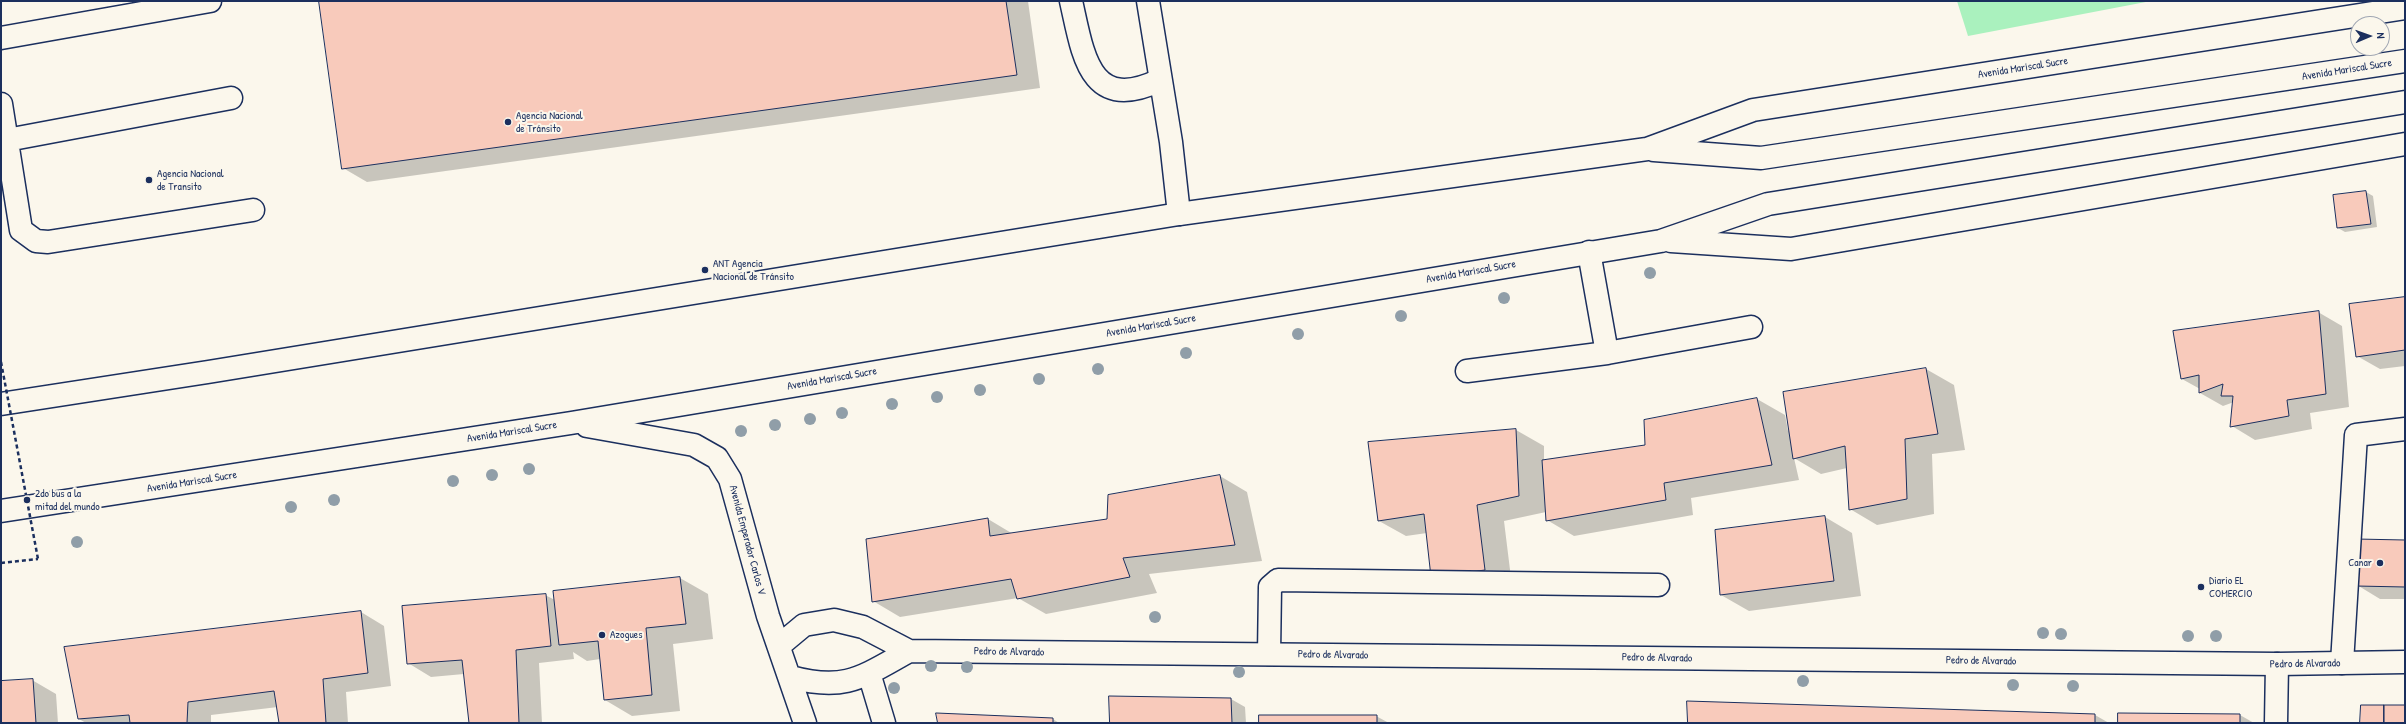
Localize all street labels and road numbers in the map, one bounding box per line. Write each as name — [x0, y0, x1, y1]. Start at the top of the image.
street label: Avenida Mariscal Sucre — [1977, 54, 2069, 82]
street label: Avenida Mariscal Sucre — [2301, 56, 2393, 84]
street label: Avenida Mariscal Sucre — [1425, 258, 1517, 286]
street label: Avenida Mariscal Sucre — [1105, 312, 1197, 340]
street label: Avenida Mariscal Sucre — [786, 365, 878, 393]
street label: Avenida Mariscal Sucre — [466, 418, 558, 446]
street label: Avenida Mariscal Sucre — [146, 468, 238, 496]
street label: Avenida Emperador Carlos V — [726, 484, 768, 596]
street label: Pedro de Alvarado — [974, 645, 1044, 659]
street label: Pedro de Alvarado — [1298, 648, 1368, 662]
street label: Pedro de Alvarado — [1622, 651, 1692, 665]
street label: Pedro de Alvarado — [1946, 654, 2016, 668]
street label: Pedro de Alvarado — [2270, 657, 2340, 671]

